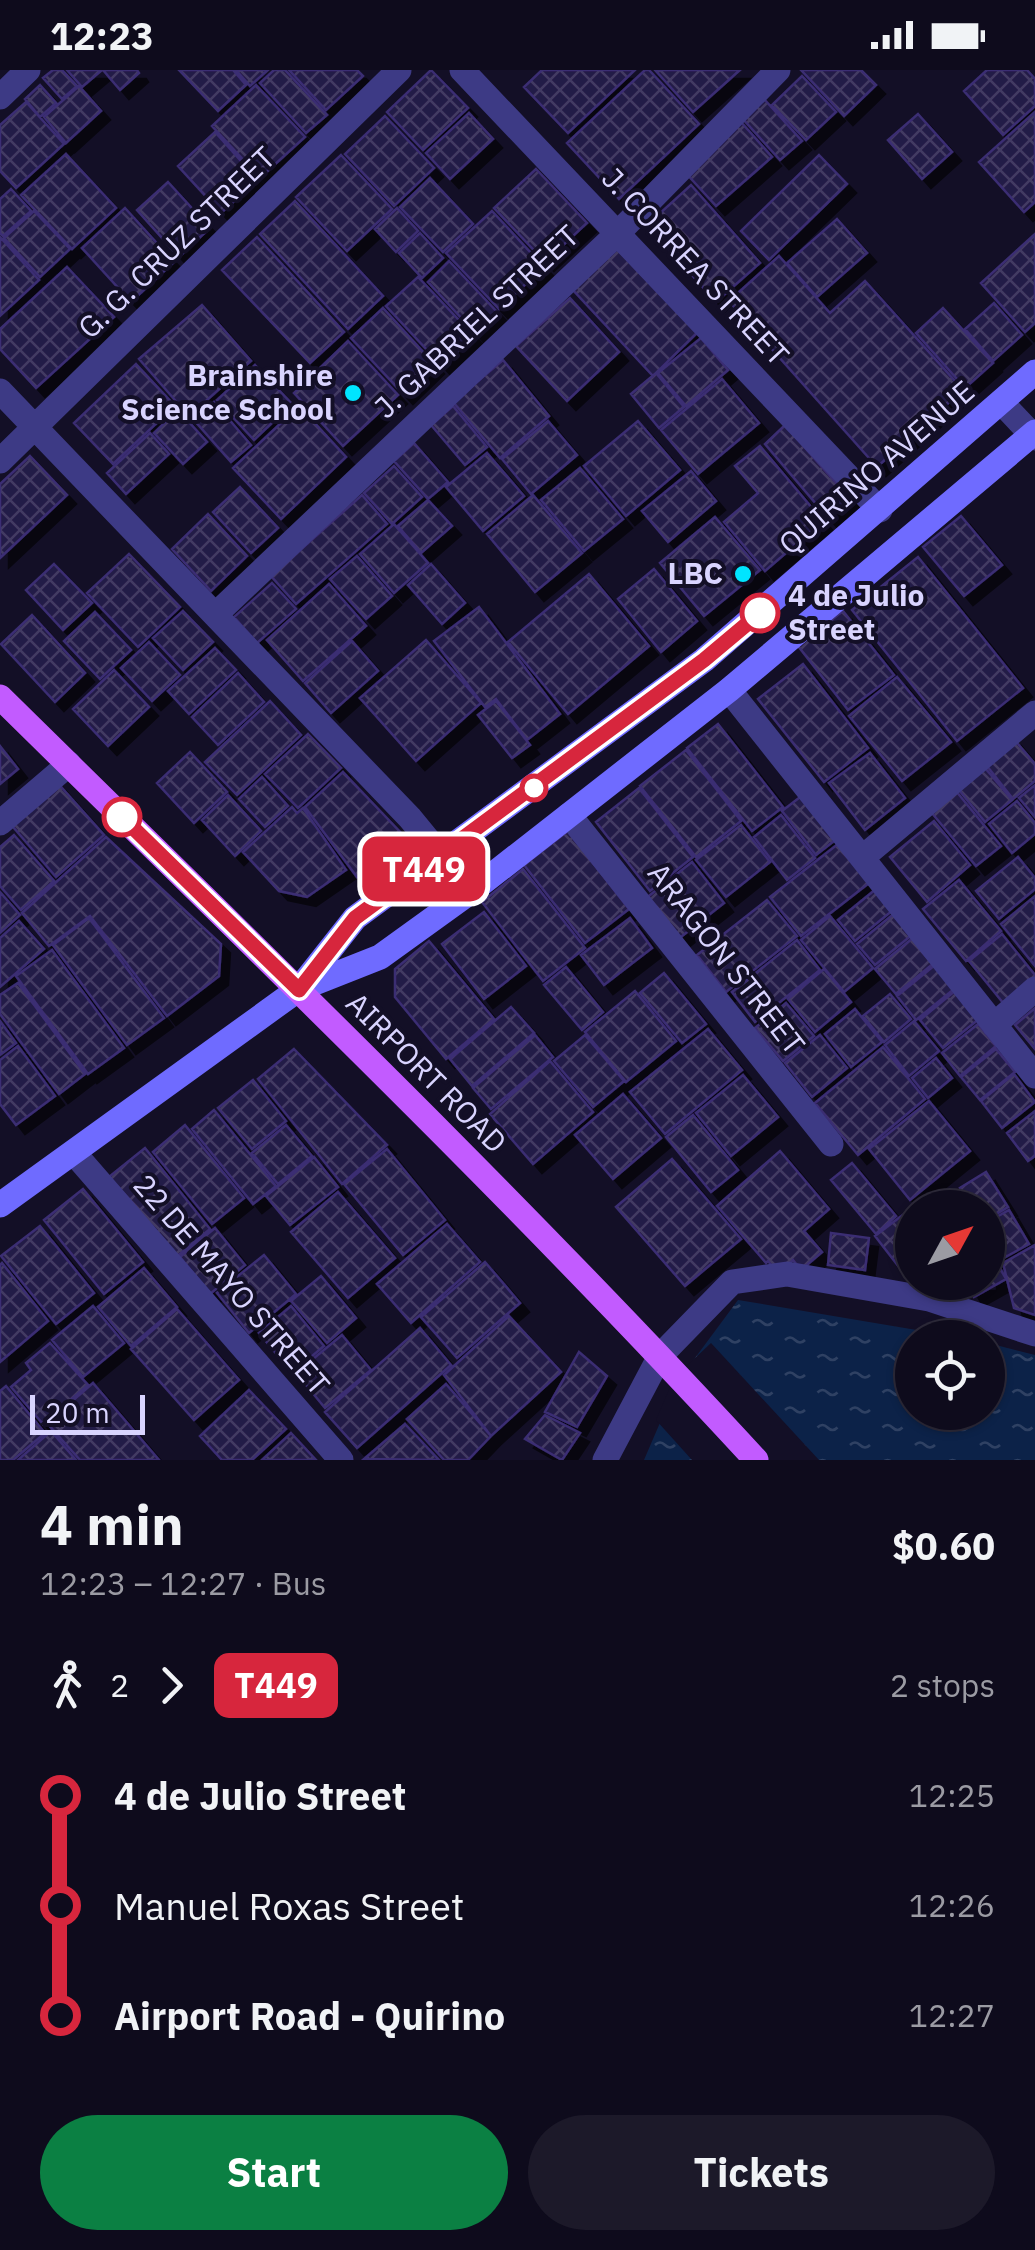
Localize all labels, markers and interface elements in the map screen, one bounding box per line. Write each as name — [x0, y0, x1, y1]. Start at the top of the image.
text: 12:23 — [50, 11, 154, 60]
street label: G. G. CRUZ STREET — [69, 138, 283, 346]
street label: J. CORREA STREET — [594, 159, 798, 373]
street label: J. GABRIEL STREET — [365, 216, 587, 426]
place label: Brainshire Science School — [121, 355, 333, 428]
street label: QUIRINO AVENUE — [770, 371, 982, 563]
marker: Brainshire Science School — [342, 382, 364, 404]
place label: LBC — [668, 553, 723, 592]
marker: LBC — [732, 563, 754, 585]
place label: 4 de Julio Street — [788, 575, 925, 648]
marker: 4 de Julio Street — [741, 594, 779, 632]
unlabelled marker — [521, 775, 547, 801]
unlabelled marker — [103, 798, 141, 836]
line badge: T449 — [354, 836, 494, 902]
text: T449 — [382, 846, 466, 892]
street label: ARAGON STREET — [640, 854, 814, 1062]
street label: AIRPORT ROAD — [338, 983, 516, 1161]
street label: 22 DE MAYO STREET — [125, 1165, 339, 1403]
north arrow — [895, 1190, 1005, 1300]
map controls — [895, 1190, 1005, 1430]
button: locate — [895, 1320, 1005, 1430]
scale bar — [30, 1390, 145, 1434]
text: 20 m — [45, 1394, 110, 1431]
text: 4 min — [40, 1489, 184, 1560]
text: $0.60 — [892, 1521, 995, 1570]
text: 12:23 – 12:27 · Bus — [40, 1562, 326, 1604]
icon: walk — [40, 1658, 95, 1713]
icon: forward — [144, 1658, 199, 1713]
text: T449 — [234, 1662, 318, 1708]
text: 2 — [110, 1664, 129, 1706]
text: 2 stops — [890, 1664, 995, 1706]
text: 4 de Julio Street — [114, 1771, 406, 1820]
text: 12:25 — [909, 1774, 995, 1816]
text: Manuel Roxas Street — [114, 1881, 464, 1930]
text: 12:26 — [909, 1884, 995, 1926]
text: Airport Road - Quirino — [114, 1991, 505, 2040]
text: 12:27 — [909, 1994, 995, 2036]
button: Start — [40, 2115, 508, 2230]
button: Tickets — [528, 2115, 995, 2230]

